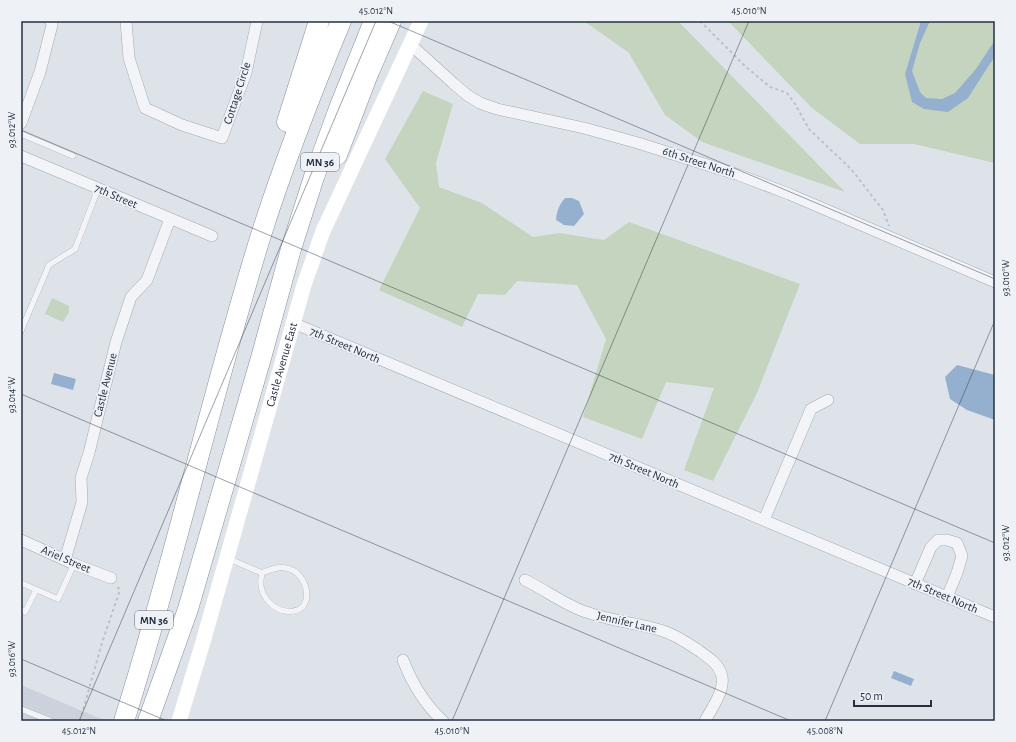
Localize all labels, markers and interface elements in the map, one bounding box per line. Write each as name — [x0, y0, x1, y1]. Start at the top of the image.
text: 45.012°N — [359, 6, 393, 16]
text: 45.010°N — [731, 6, 767, 16]
street label: Cottage Circle — [221, 60, 253, 126]
text: 93.012°W — [7, 112, 17, 148]
street label: 6th Street North — [661, 145, 737, 179]
road number: MN 36 — [301, 153, 339, 171]
street label: 7th Street — [93, 182, 139, 210]
text: 93.010°W — [1001, 259, 1011, 297]
street label: Castle Avenue East — [264, 321, 299, 408]
street label: 7th Street North — [308, 325, 382, 365]
street label: Castle Avenue — [91, 352, 119, 418]
text: 93.014°W — [7, 377, 17, 413]
street label: 7th Street North — [607, 450, 681, 490]
text: 93.012°W — [1001, 525, 1011, 561]
street label: Ariel Street — [40, 543, 93, 575]
street label: 7th Street North — [906, 575, 980, 615]
street label: Jennifer Lane — [596, 609, 658, 635]
road number: MN 36 — [135, 611, 173, 629]
text: 93.016°W — [7, 641, 17, 677]
scale bar — [854, 682, 931, 708]
text: 50 m — [860, 690, 883, 702]
text: 45.012°N — [62, 726, 96, 736]
text: 45.010°N — [434, 726, 470, 736]
text: 45.008°N — [807, 726, 843, 736]

